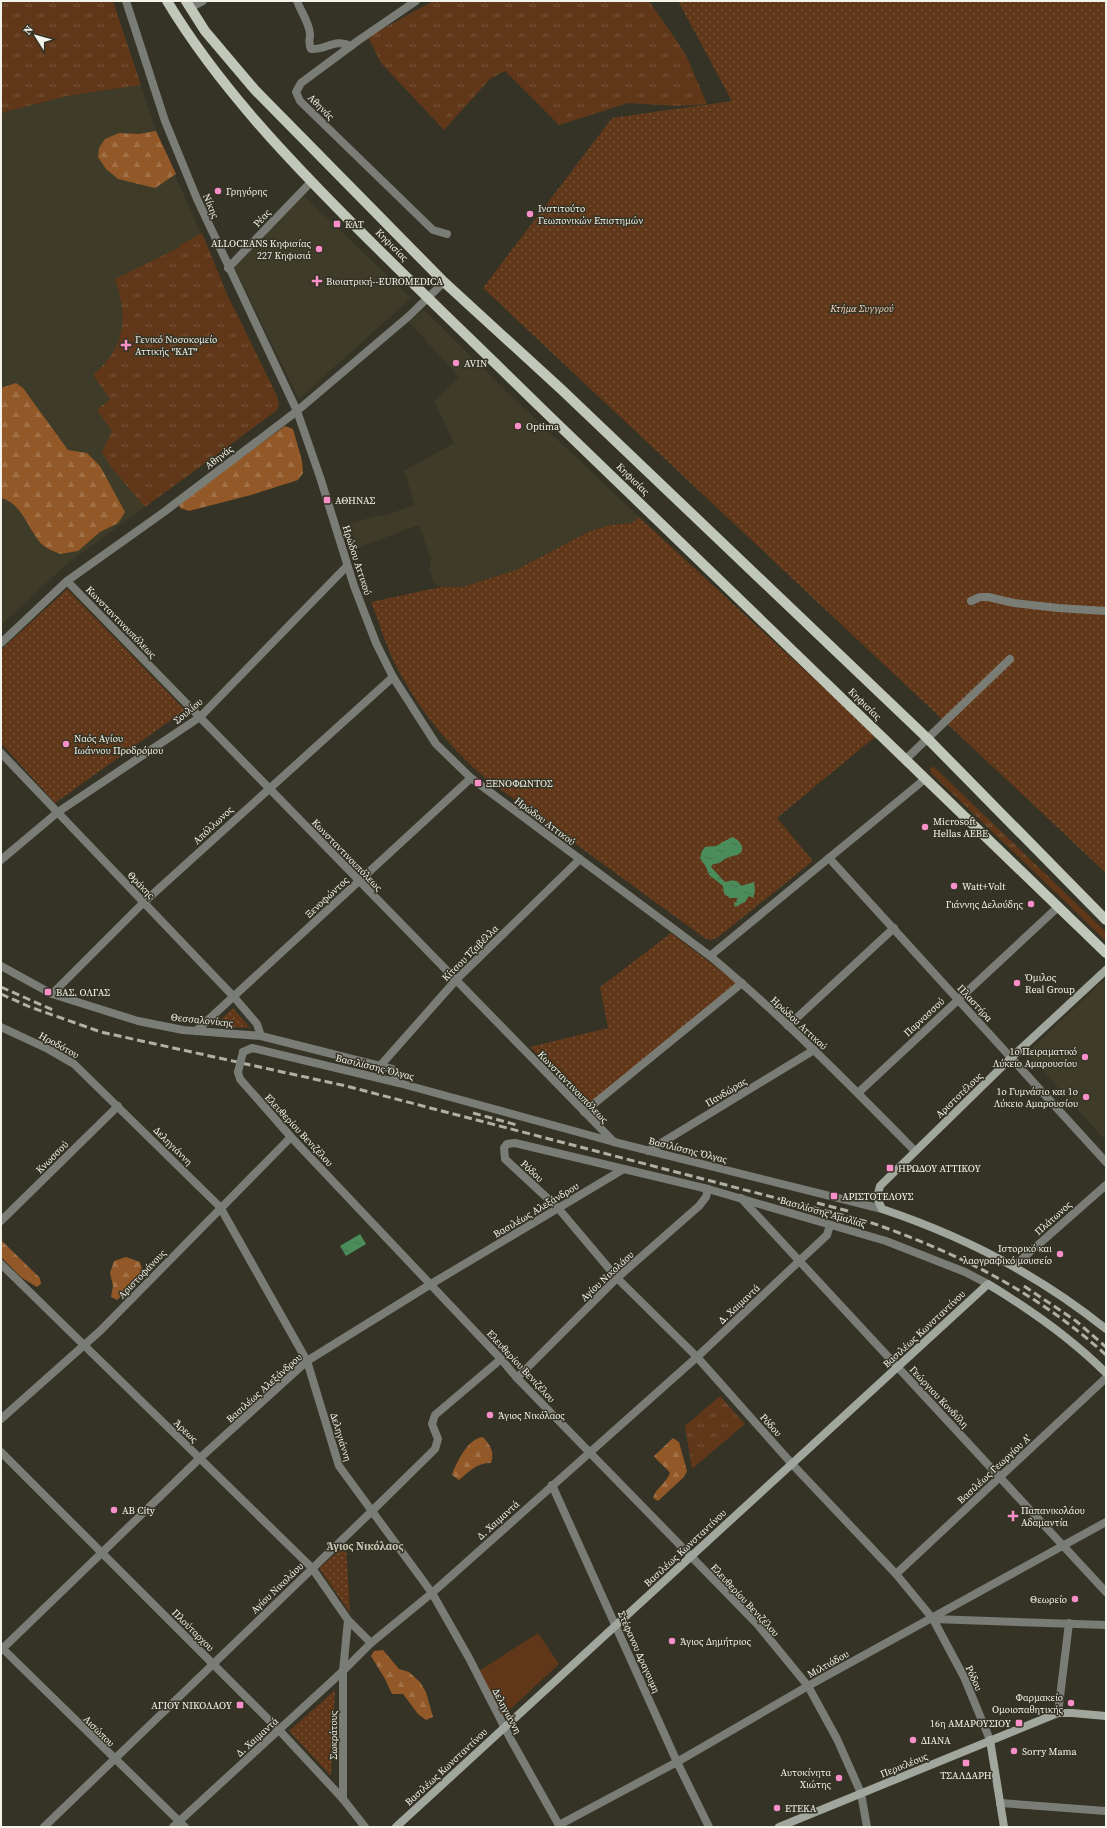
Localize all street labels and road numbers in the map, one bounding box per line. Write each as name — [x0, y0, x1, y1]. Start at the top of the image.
street label: Αθηνάς — [305, 91, 337, 123]
street label: Νίκης — [200, 192, 222, 221]
street label: Ρέας — [250, 206, 274, 230]
street label: Κηφισίας — [373, 226, 411, 264]
street label: Αθηνάς — [202, 442, 236, 472]
street label: Κηφισίας — [614, 460, 653, 498]
street label: Ηρώδου Αττικού — [340, 523, 374, 597]
street label: Κωνσταντινουπόλεως — [83, 583, 159, 661]
street label: Κηφισίας — [846, 685, 885, 723]
street label: Σουλίου — [171, 695, 205, 727]
street label: Ηρώδου Αττικού — [512, 794, 578, 848]
street label: Απόλλωνος — [190, 803, 236, 847]
street label: Κωνσταντινουπόλεως — [309, 816, 385, 894]
street label: Θράκης — [125, 868, 158, 902]
street label: Ξενοφώντος — [303, 873, 352, 920]
street label: Κίτσου Τζαβέλλα — [439, 922, 501, 984]
street label: Πλαστήρα — [955, 982, 996, 1025]
street label: Ηρώδου Αττικού — [768, 993, 830, 1053]
street label: Παρνασσού — [901, 995, 947, 1039]
street label: Θεσσαλονίκης — [170, 1010, 234, 1030]
street label: Ηροδότου — [37, 1029, 81, 1061]
street label: Κωνσταντινουπόλεως — [535, 1048, 611, 1126]
street label: Βασιλίσσης Όλγας — [334, 1051, 416, 1083]
street label: Αριστοτέλους — [933, 1069, 986, 1121]
street label: Πανδώρας — [703, 1074, 750, 1109]
street label: Ελευθερίου Βενιζέλου — [262, 1091, 336, 1169]
street label: Δεληγιάννη — [151, 1124, 195, 1168]
street label: Βασιλίσσης Όλγας — [647, 1134, 729, 1166]
street label: Κνωσσού — [33, 1138, 71, 1176]
street label: Ρόδου — [518, 1157, 546, 1185]
street label: Βασιλέως Αλεξάνδρου — [491, 1179, 581, 1241]
street label: Βασιλίσσης Αμαλίας — [778, 1194, 868, 1231]
street label: Πλάτωνος — [1032, 1198, 1075, 1238]
street label: Αριστοφάνους — [115, 1246, 169, 1301]
street label: Αγίου Νικολάου — [578, 1248, 636, 1304]
street label: Δ. Χαιμαντά — [715, 1281, 763, 1327]
street label: Βασιλέως Κωνσταντίνου — [880, 1287, 968, 1371]
street label: Ελευθερίου Βενιζέλου — [484, 1327, 558, 1405]
street label: Βασιλέως Αλεξάνδρου — [223, 1351, 305, 1425]
street label: Γεώργιου Κονδύλη — [907, 1363, 971, 1431]
street label: Δεληγιάννη — [327, 1411, 355, 1463]
street label: Ρόδου — [757, 1411, 785, 1439]
street label: Άρεως — [171, 1416, 201, 1446]
street label: Βασιλέως Γεωργίου Α' — [955, 1431, 1034, 1506]
street label: Δ. Χαιμαντά — [474, 1497, 522, 1542]
street label: Βασιλέως Κωνσταντίνου — [641, 1506, 729, 1590]
street label: Αγίου Νικολάου — [248, 1560, 306, 1616]
street label: Ελευθερίου Βενιζέλου — [708, 1561, 782, 1639]
street label: Πλούταρχου — [169, 1606, 217, 1654]
street label: Στέφανου Δραγουμη — [615, 1609, 663, 1695]
street label: Μιλτιάδου — [805, 1647, 851, 1681]
street label: Ρόδου — [963, 1663, 985, 1693]
street label: Δεληγιάννη — [490, 1686, 524, 1736]
street label: Σωκράτους — [327, 1710, 340, 1759]
street label: Αισώπου — [81, 1713, 117, 1749]
street label: Δ. Χαιμαντά — [233, 1714, 281, 1759]
street label: Βασιλέως Κωνσταντίνου — [402, 1725, 490, 1809]
street label: Περικλέους — [878, 1749, 930, 1780]

